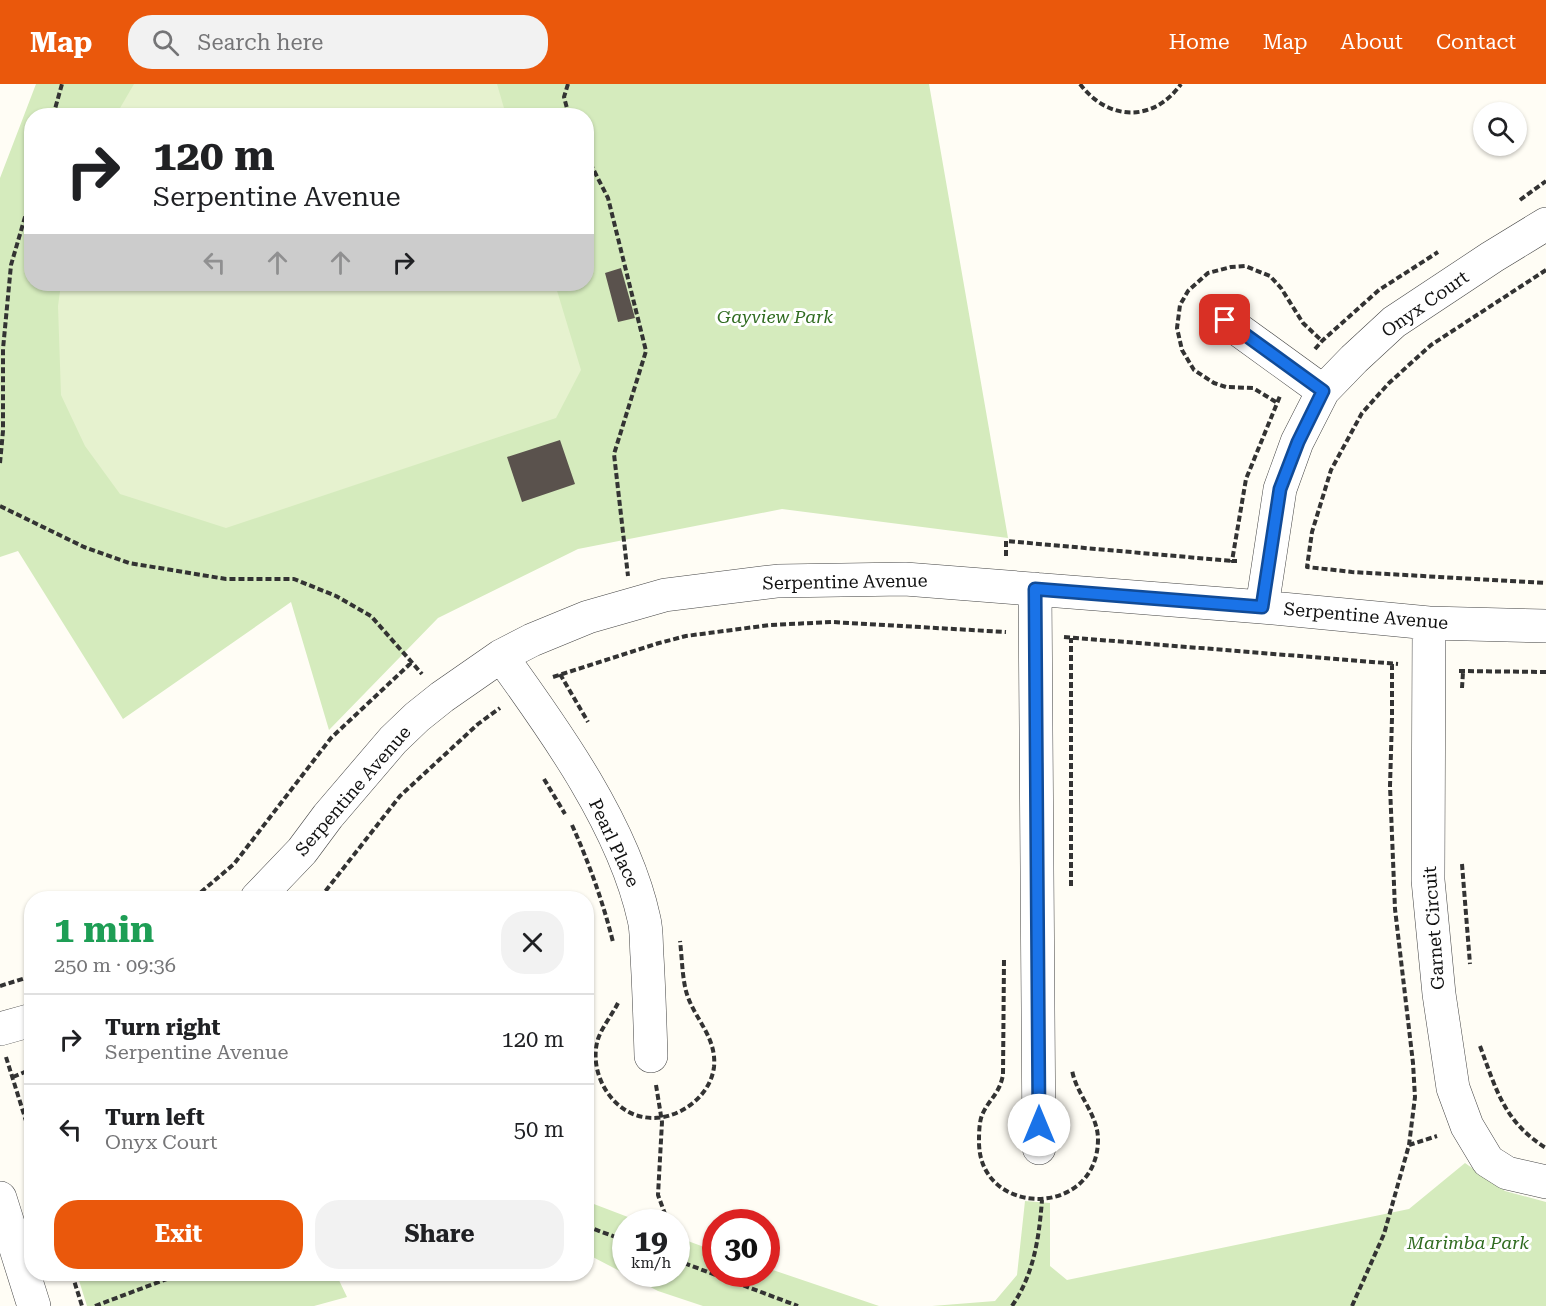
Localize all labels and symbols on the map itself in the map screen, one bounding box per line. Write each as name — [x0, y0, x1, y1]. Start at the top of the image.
street label: Onyx Court — [1377, 266, 1472, 341]
pin — [1199, 294, 1250, 345]
park label: Gayview Park — [717, 306, 833, 327]
street label: Serpentine Avenue — [762, 570, 928, 593]
street label: Serpentine Avenue — [1283, 598, 1449, 633]
street label: Serpentine Avenue — [291, 721, 415, 860]
street label: Pearl Place — [585, 795, 644, 890]
street label: Garnet Circuit — [1419, 865, 1448, 991]
position arrow — [1007, 1093, 1071, 1157]
speed limit sign: 30 — [702, 1209, 780, 1287]
park label: Marimba Park — [1406, 1232, 1529, 1253]

